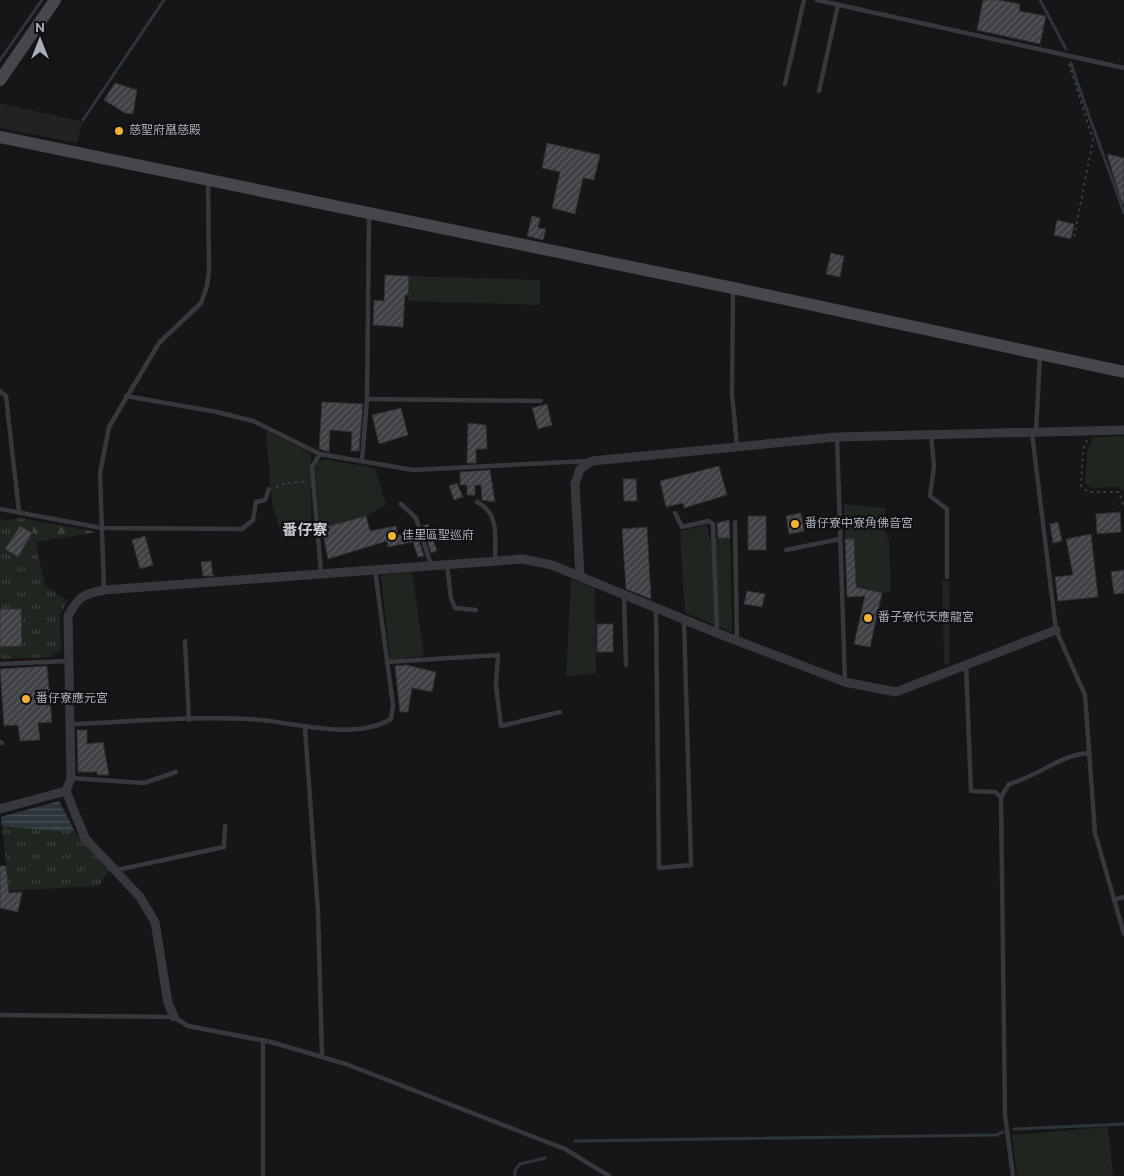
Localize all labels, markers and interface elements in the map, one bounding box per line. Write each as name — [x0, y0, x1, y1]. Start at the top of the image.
north arrow — [15, 15, 65, 65]
text: N — [35, 20, 45, 37]
place label: 慈聖府凰慈殿 — [129, 123, 201, 139]
marker: 慈聖府凰慈殿 — [113, 125, 125, 137]
place label: 番仔寮中寮角佛音宮 — [805, 516, 913, 532]
marker: 番仔寮中寮角佛音宮 — [789, 518, 801, 530]
district label: 番仔寮 — [282, 522, 328, 541]
place label: 佳里區聖巡府 — [402, 528, 474, 544]
marker: 佳里區聖巡府 — [386, 530, 398, 542]
place label: 番子寮代天應龍宮 — [878, 610, 974, 626]
marker: 番子寮代天應龍宮 — [862, 612, 874, 624]
place label: 番仔寮應元宮 — [36, 691, 108, 707]
marker: 番仔寮應元宮 — [20, 693, 32, 705]

